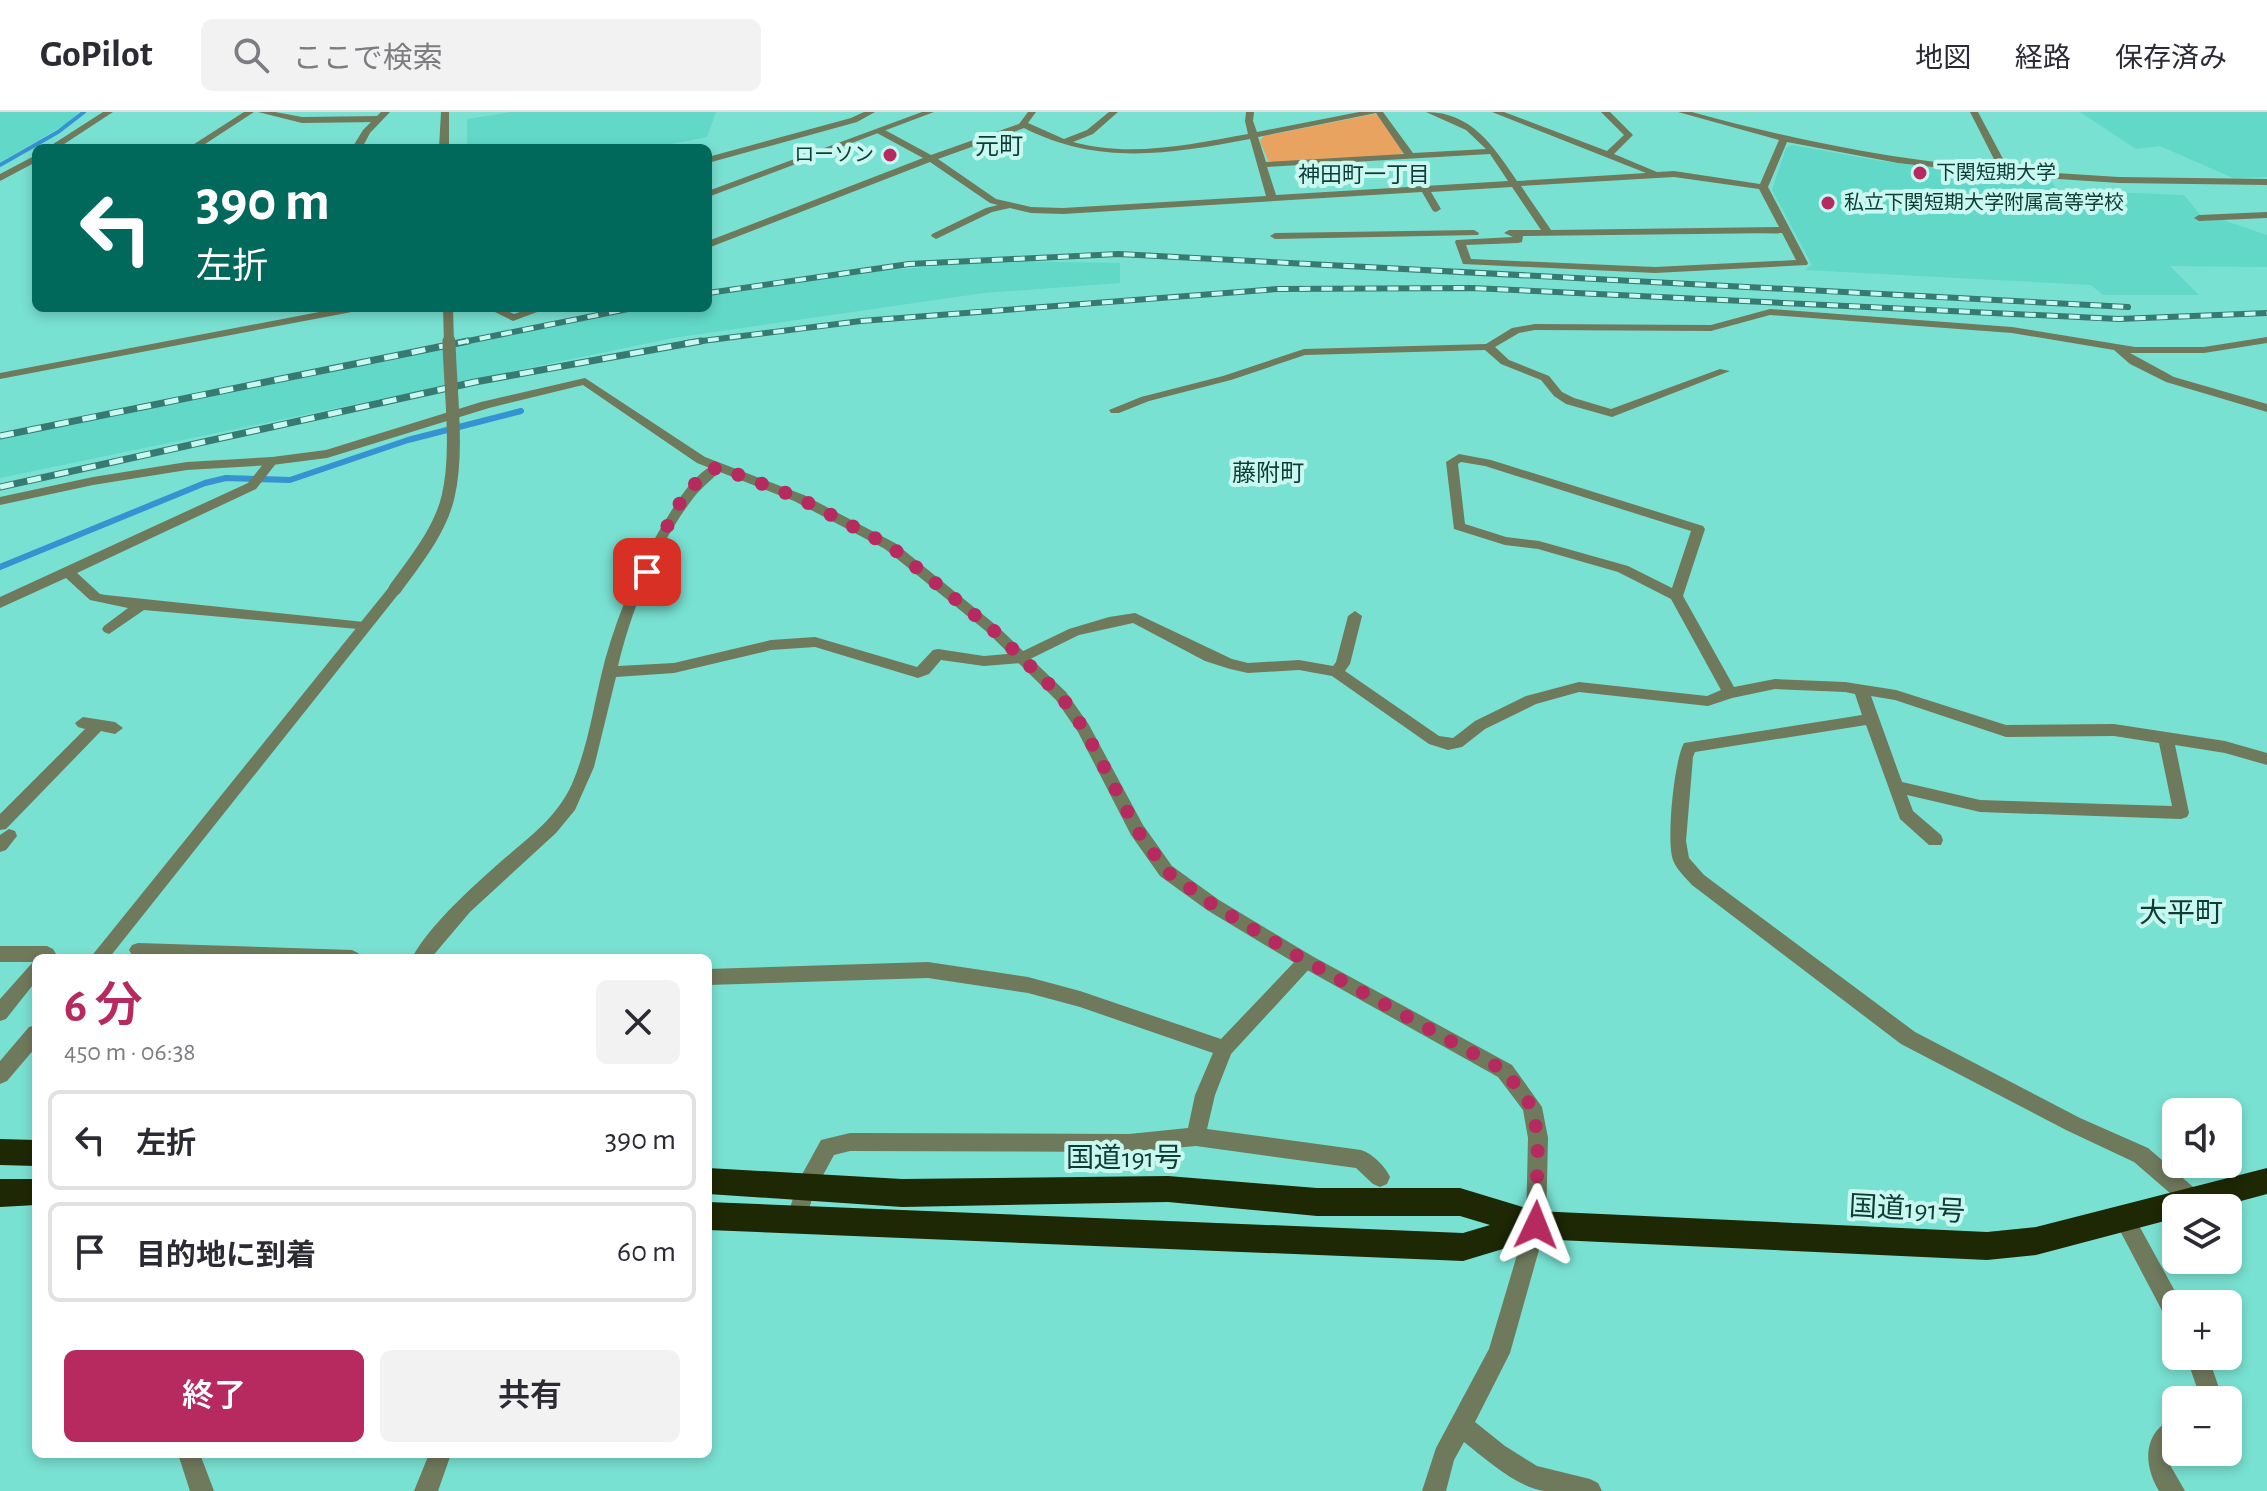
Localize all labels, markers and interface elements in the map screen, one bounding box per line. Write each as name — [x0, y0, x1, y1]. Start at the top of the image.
search box — [201, 19, 761, 91]
icon: search — [229, 33, 273, 77]
text: GoPilot — [40, 36, 153, 74]
text: ここで検索 — [293, 44, 443, 74]
text: 地図 — [1915, 45, 1971, 73]
text: 経路 — [2015, 45, 2071, 73]
text: 保存済み — [2115, 45, 2227, 73]
district label: 元町 — [975, 135, 1023, 159]
place label: ローソン — [794, 145, 874, 165]
marker: ローソン — [881, 146, 899, 164]
place label: 下関短期大学 — [1936, 162, 2056, 183]
district label: 神田町一丁目 — [1298, 163, 1430, 186]
marker: 下関短期大学 — [1911, 164, 1929, 182]
text: 390 m — [196, 174, 330, 230]
icon: left — [64, 176, 168, 280]
place label: 私立下関短期大学附属高等学校 — [1844, 192, 2124, 213]
marker: 私立下関短期大学附属高等学校 — [1819, 194, 1837, 212]
text: 左折 — [196, 249, 268, 285]
district label: 藤附町 — [1232, 460, 1304, 486]
pin — [613, 538, 681, 606]
icon: arrive — [625, 550, 669, 594]
district label: 大平町 — [2139, 898, 2223, 928]
button: close — [596, 980, 680, 1064]
text: 6 分 — [64, 983, 142, 1031]
text: 450 m · 06:38 — [64, 1039, 196, 1065]
map controls — [2162, 1098, 2242, 1466]
button: sound — [2162, 1098, 2242, 1178]
icon: left — [68, 1118, 112, 1162]
text: 390 m — [605, 1125, 676, 1155]
text: 左折 — [136, 1129, 196, 1159]
street label: 国道191号 — [1066, 1143, 1182, 1173]
position arrow — [1494, 1183, 1578, 1267]
street label: 国道191号 — [1848, 1191, 1966, 1227]
button: layers — [2162, 1194, 2242, 1274]
icon: arrive — [68, 1230, 112, 1274]
text: 60 m — [617, 1237, 676, 1267]
text: 目的地に到着 — [136, 1241, 316, 1271]
button: + — [2162, 1290, 2242, 1370]
button: 終了 — [64, 1350, 364, 1442]
button: 共有 — [380, 1350, 680, 1442]
button: − — [2162, 1386, 2242, 1466]

